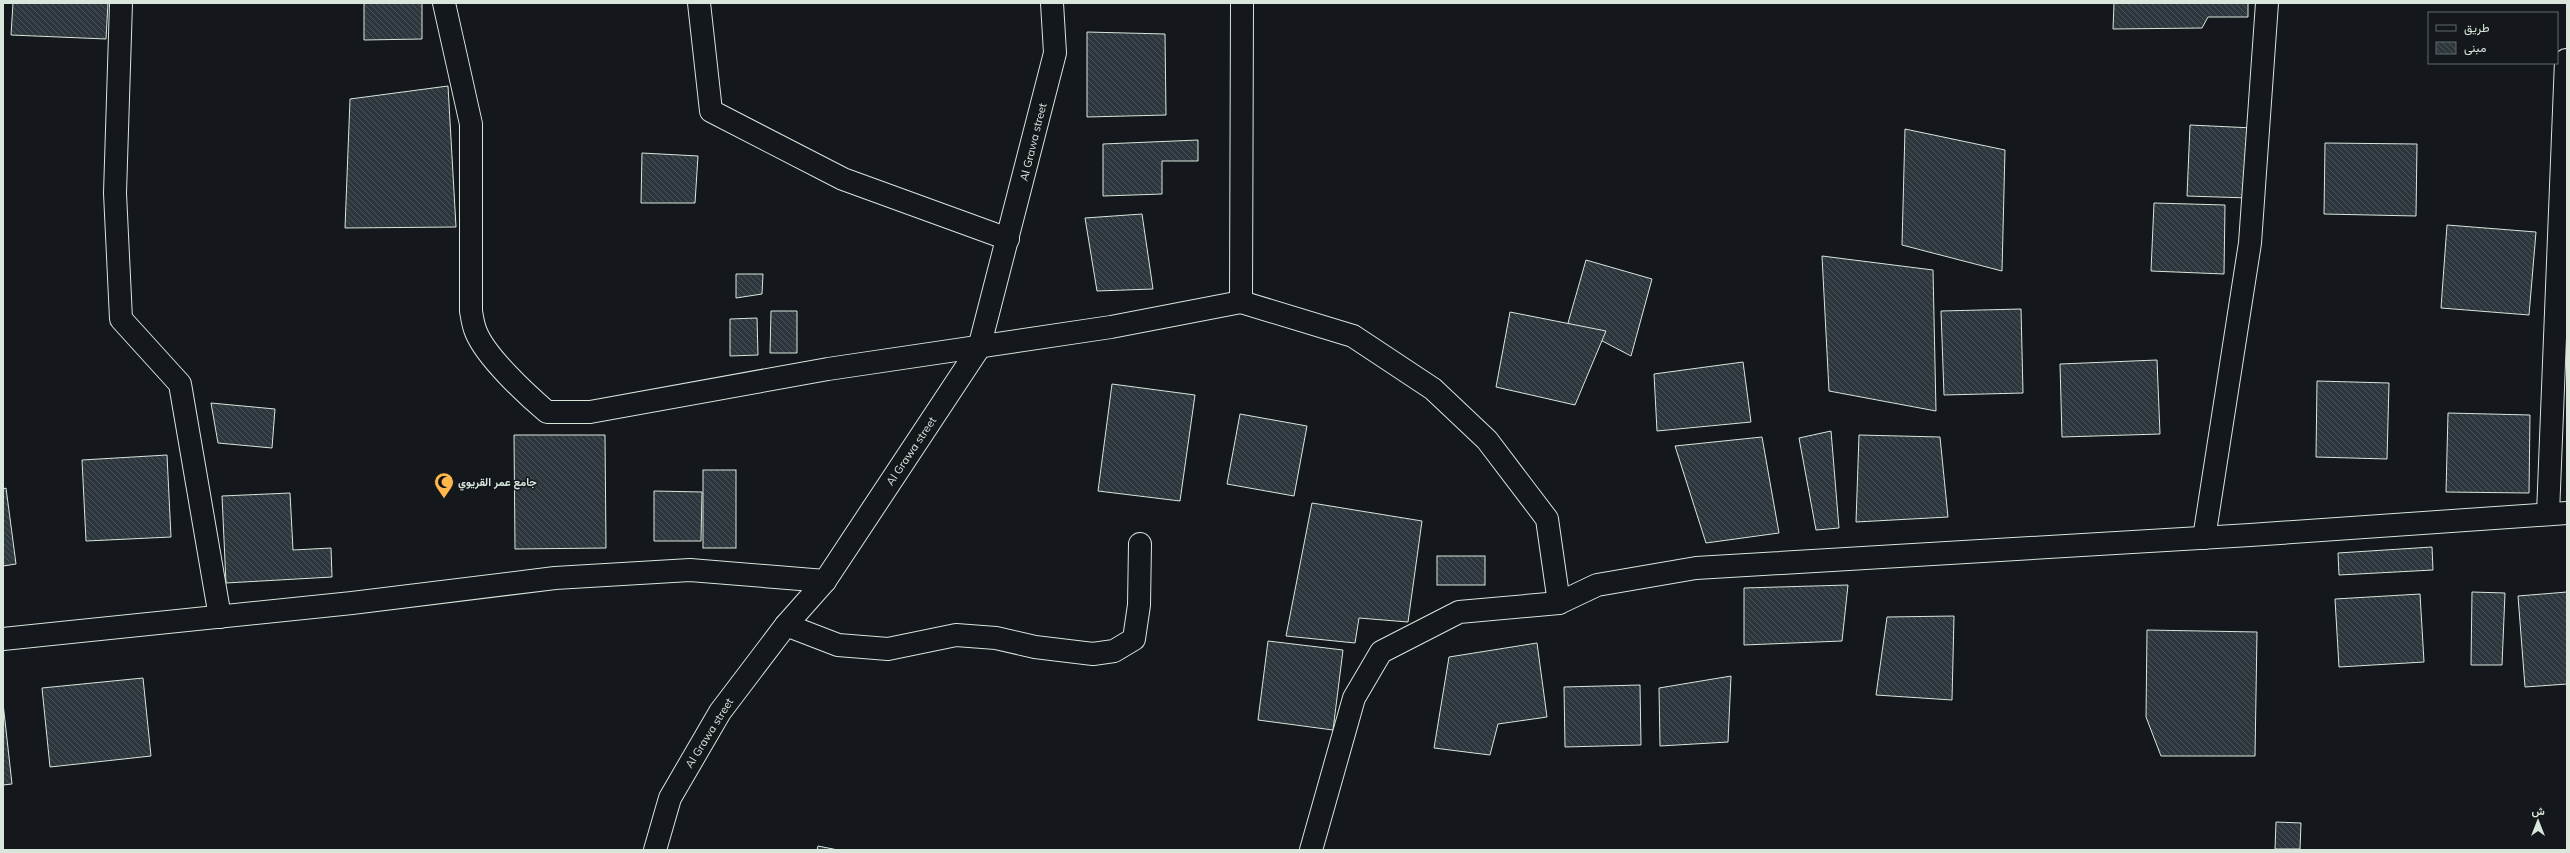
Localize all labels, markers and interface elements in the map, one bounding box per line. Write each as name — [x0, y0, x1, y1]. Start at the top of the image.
legend — [2428, 12, 2558, 64]
text: طريق — [2464, 20, 2490, 36]
text: مبنى — [2464, 40, 2486, 56]
street label: Al Grawa street — [1017, 101, 1050, 183]
street label: Al Grawa street — [883, 414, 939, 488]
mosque icon: جامع عمر القريوي — [433, 471, 455, 499]
place label: جامع عمر القريوي — [458, 475, 537, 491]
street label: Al Grawa street — [682, 695, 736, 771]
north arrow — [2518, 801, 2558, 841]
text: ش — [2531, 804, 2545, 818]

